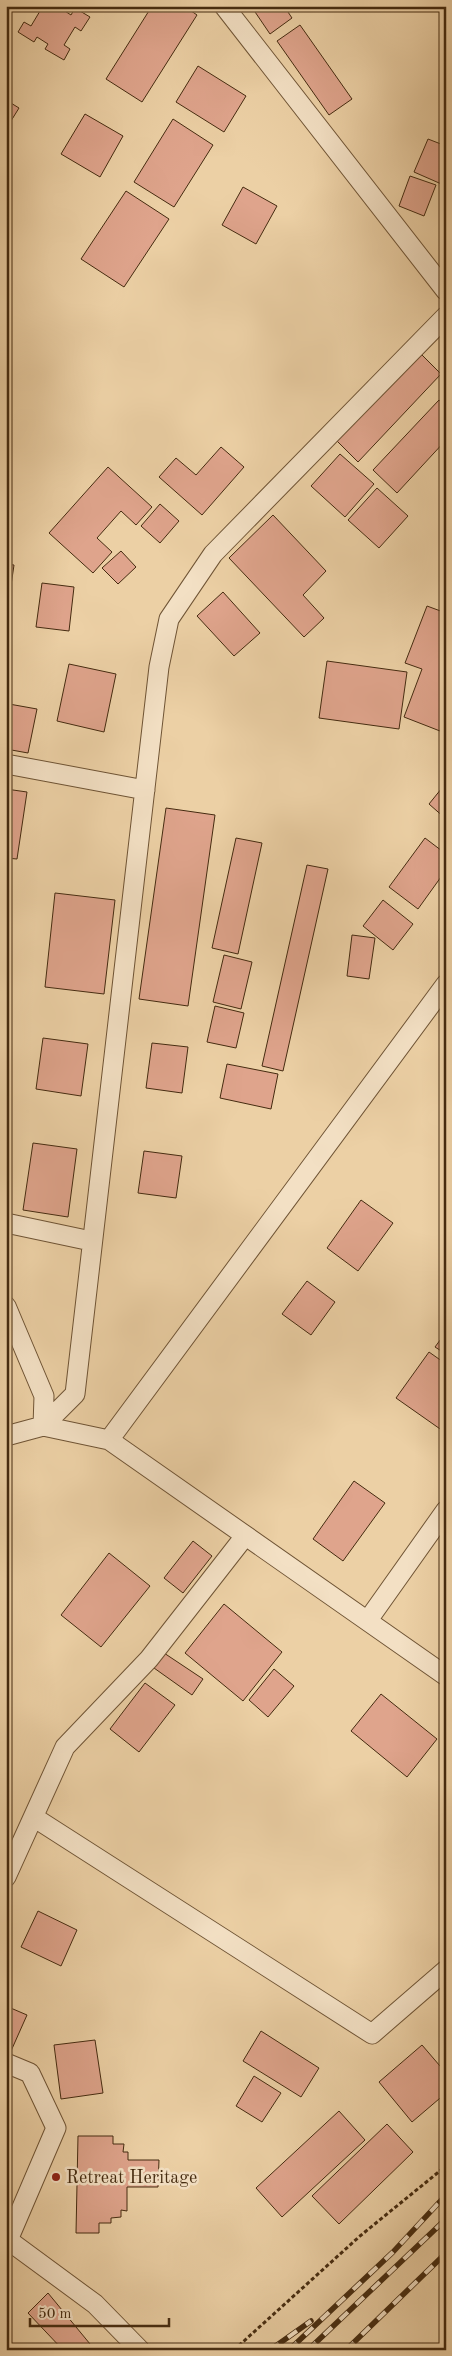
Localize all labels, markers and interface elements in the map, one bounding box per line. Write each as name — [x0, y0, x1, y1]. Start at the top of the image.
place label: Retreat Heritage — [66, 2169, 197, 2187]
marker: Retreat Heritage — [50, 2171, 62, 2183]
scale bar — [30, 2296, 169, 2328]
text: 50 m — [38, 2307, 72, 2322]

